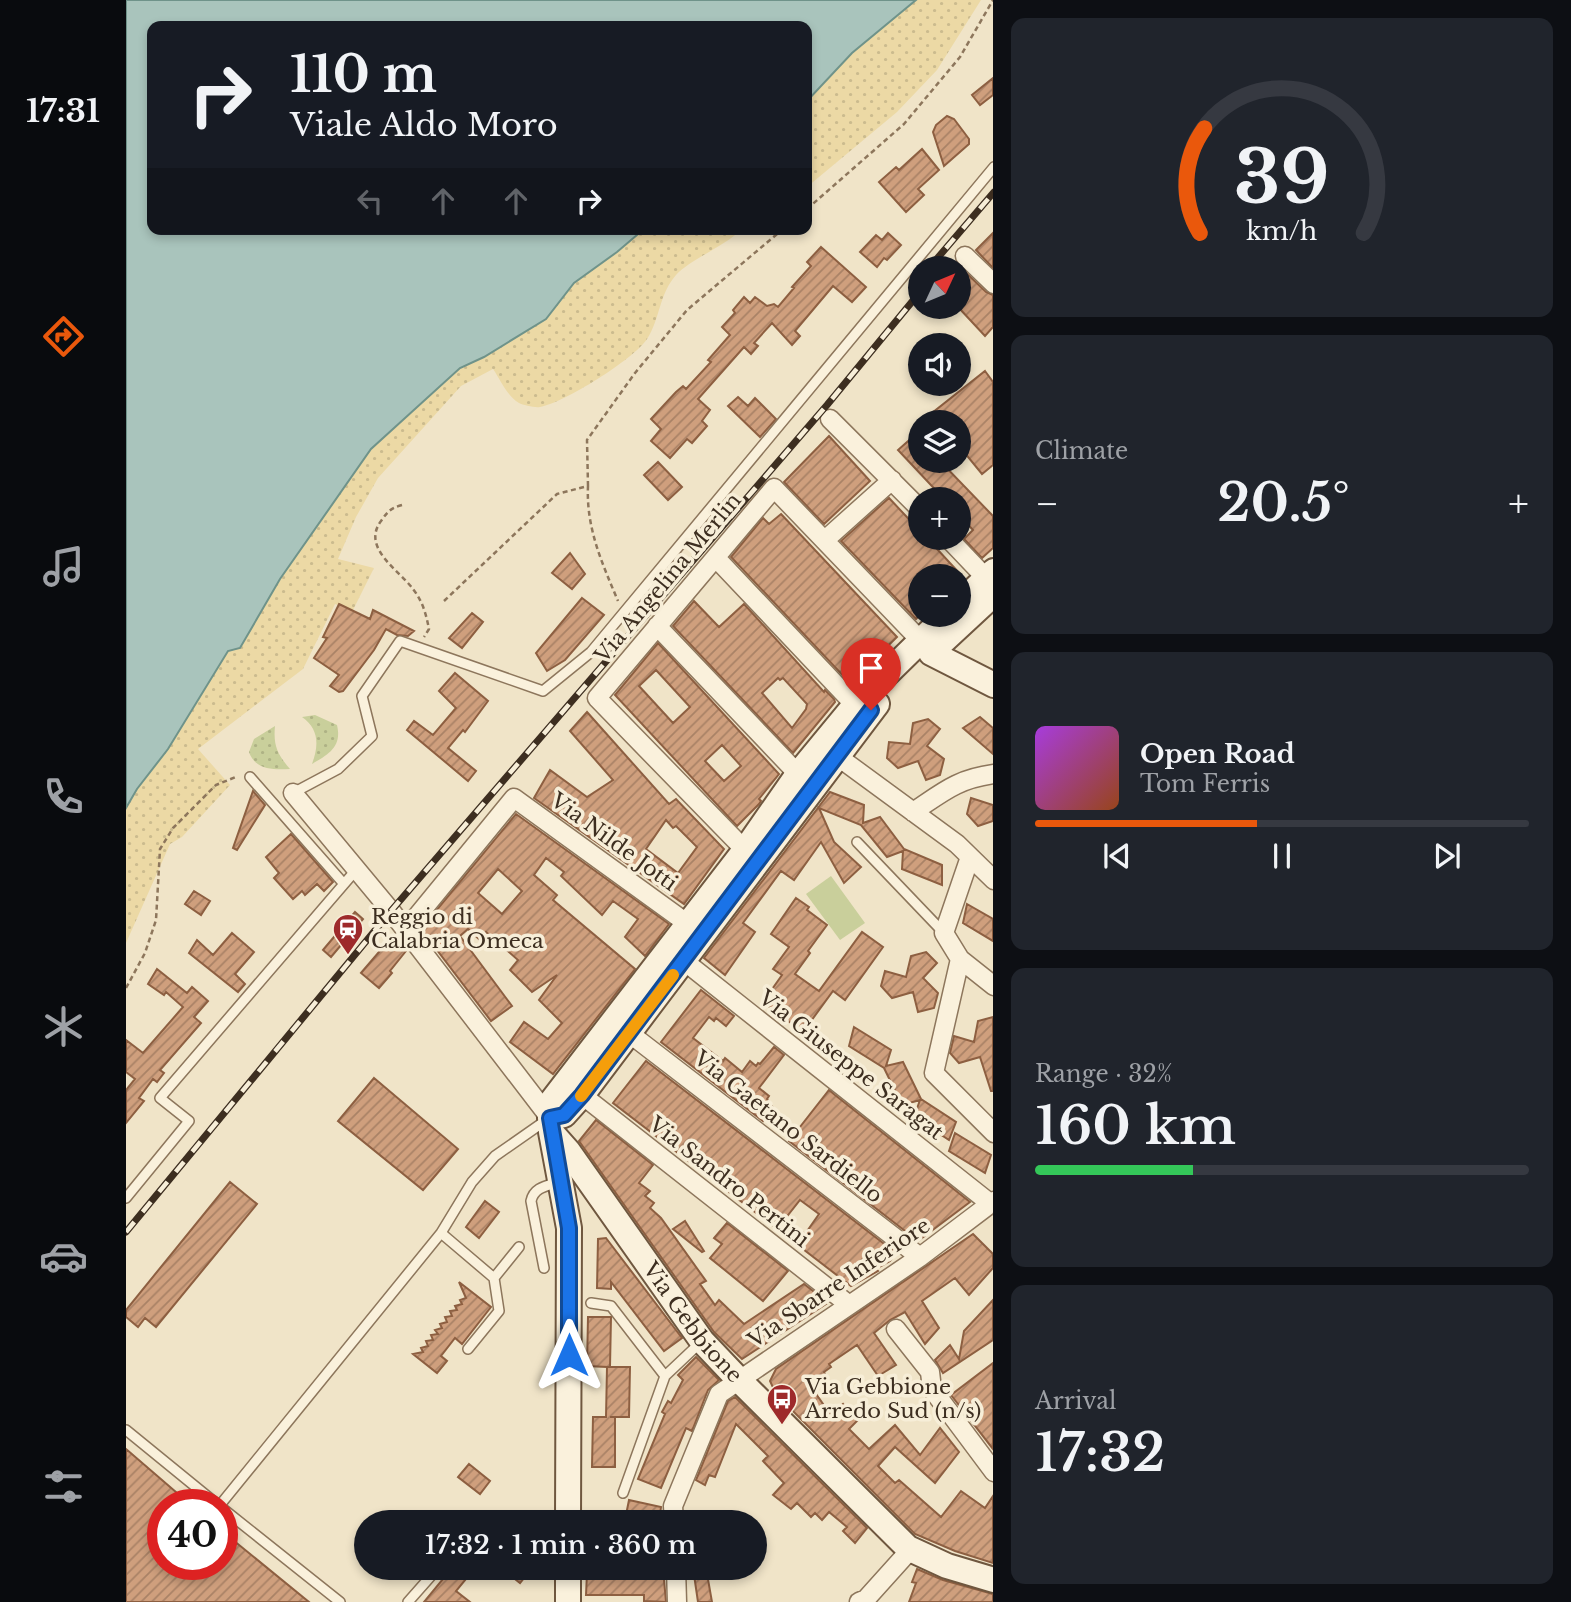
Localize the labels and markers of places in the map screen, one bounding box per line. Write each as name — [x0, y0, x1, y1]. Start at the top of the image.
pin — [841, 638, 901, 710]
place label: Reggio di Calabria Omeca — [371, 904, 544, 954]
station icon: Reggio di Calabria Omeca — [331, 912, 365, 956]
place label: Via Gebbione Arredo Sud (n/s) — [804, 1374, 981, 1424]
bus stop icon: Via Gebbione Arredo Sud (n/s) — [765, 1382, 799, 1426]

